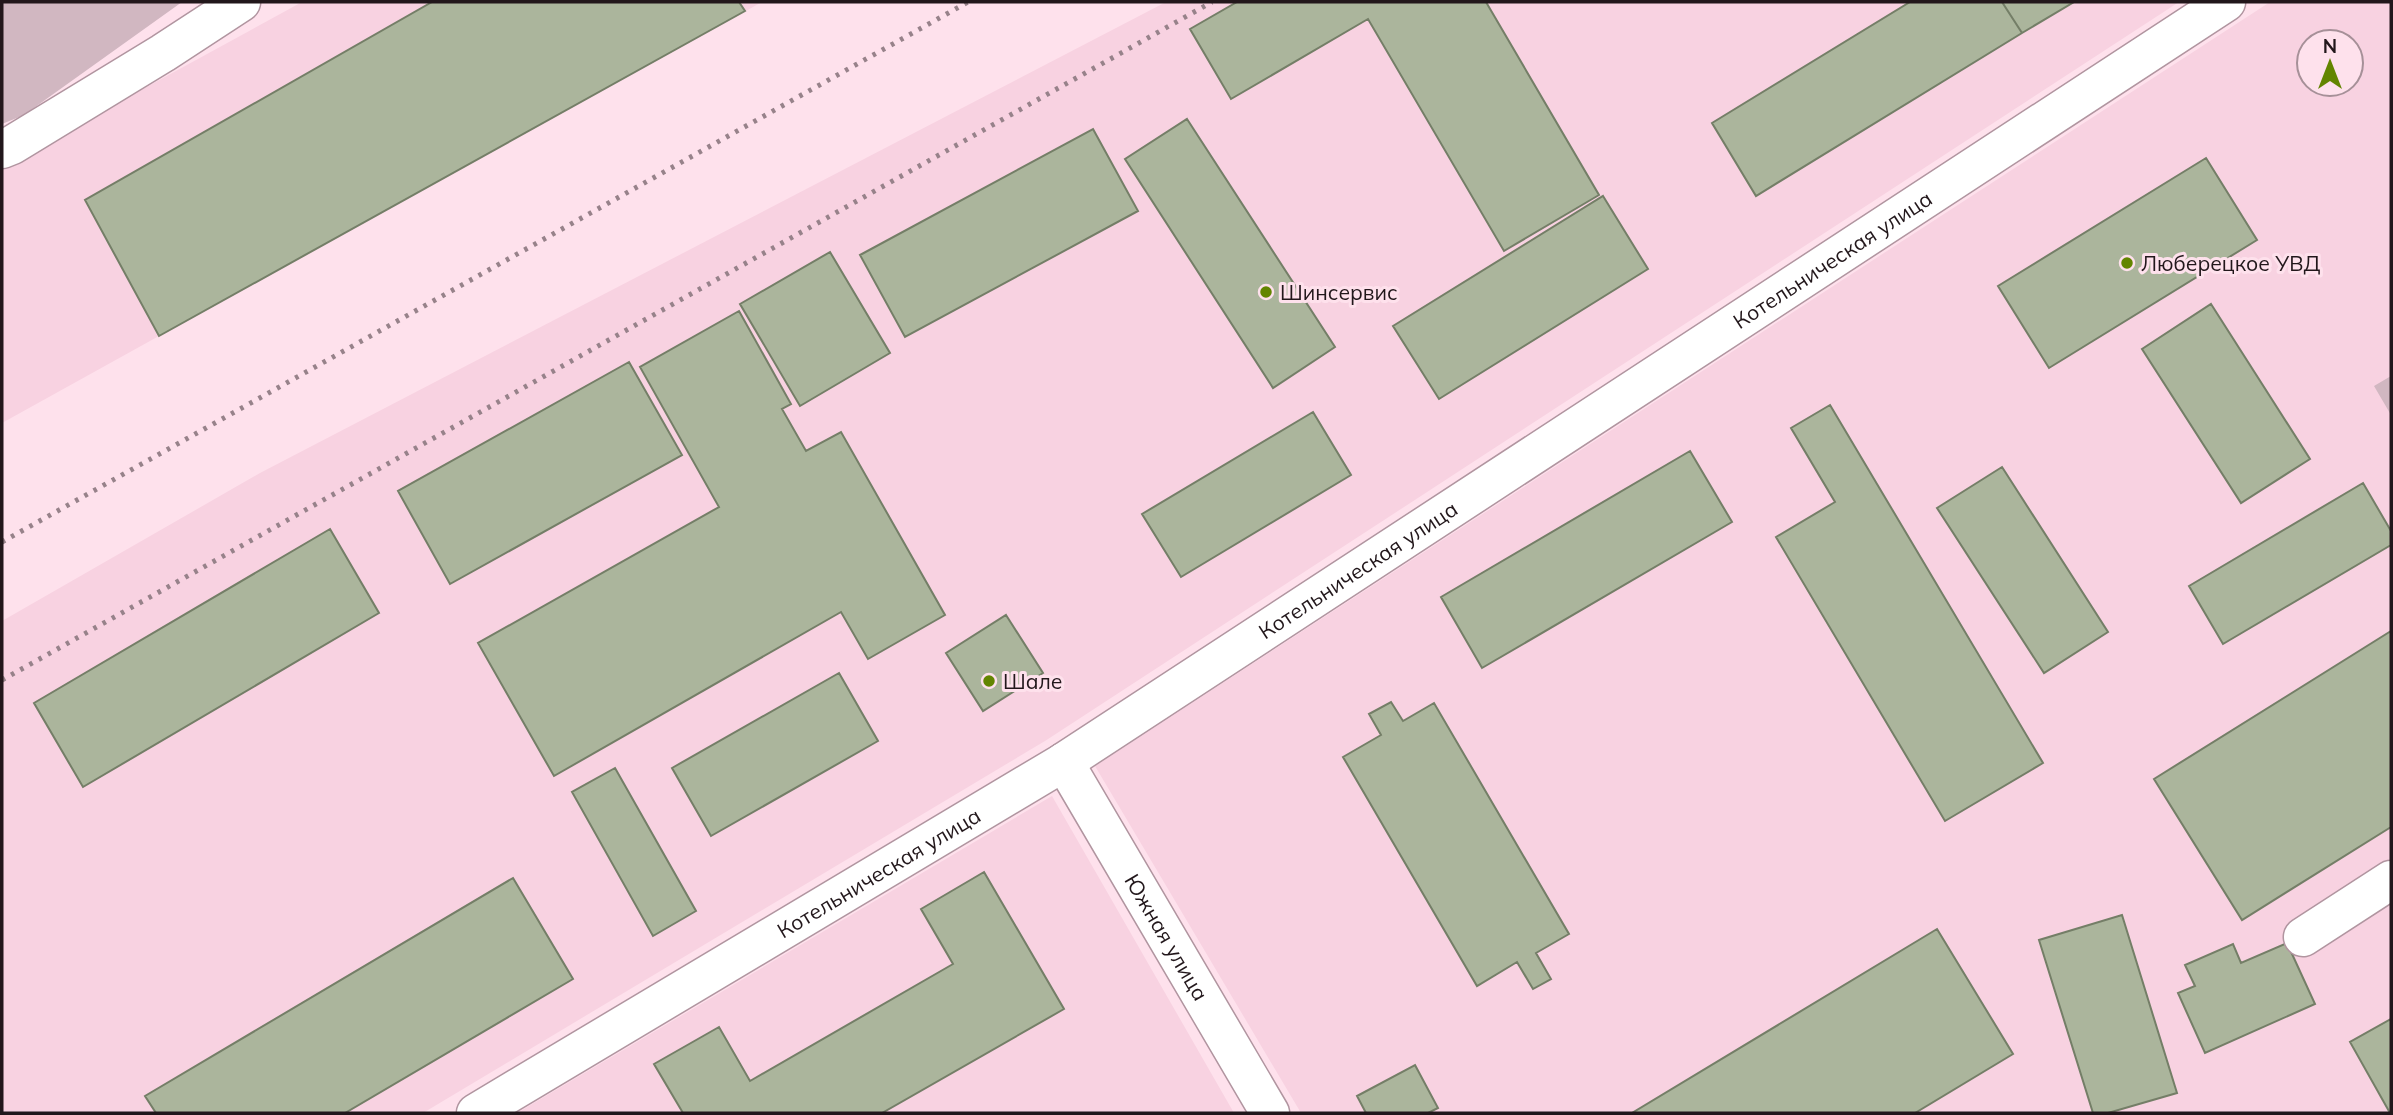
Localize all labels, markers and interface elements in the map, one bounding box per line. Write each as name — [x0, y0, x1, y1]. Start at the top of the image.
north arrow — [2295, 28, 2365, 98]
text: N — [2323, 34, 2337, 58]
street label: Котельническая улица — [1728, 185, 1937, 334]
place label: Люберецкое УВД — [2141, 250, 2321, 276]
marker: Люберецкое УВД — [2119, 255, 2135, 271]
place label: Шинсервис — [1280, 279, 1398, 305]
marker: Шинсервис — [1258, 284, 1274, 300]
street label: Котельническая улица — [1254, 495, 1462, 644]
place label: Шале — [1003, 668, 1063, 694]
marker: Шале — [981, 673, 997, 689]
street label: Котельническая улица — [772, 802, 985, 943]
street label: Южная улица — [1119, 869, 1214, 1005]

